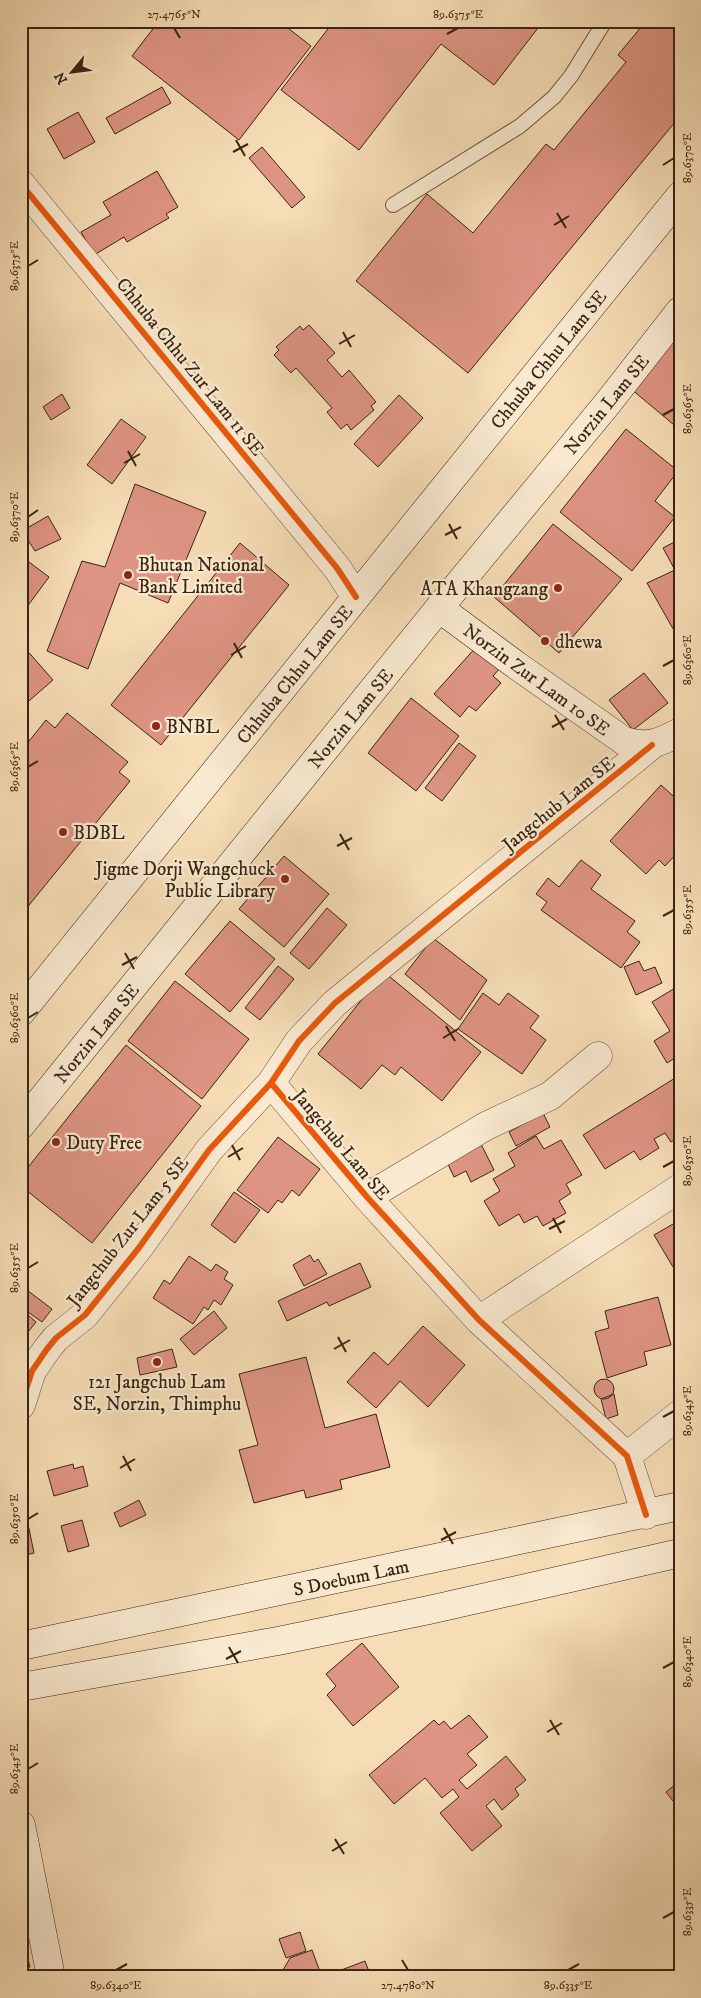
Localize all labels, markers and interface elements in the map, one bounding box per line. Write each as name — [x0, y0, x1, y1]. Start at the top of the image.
text: 27.4765°N — [147, 7, 201, 22]
text: 89.6375°E — [433, 7, 484, 22]
north arrow — [48, 48, 98, 98]
text: N — [51, 68, 72, 87]
text: 89.6370°E — [680, 132, 695, 183]
text: 89.6375°E — [7, 240, 22, 291]
street label: Chhuba Chhu Zur Lam 11 SE — [111, 273, 269, 461]
street label: Chhuba Chhu Lam SE — [486, 286, 612, 434]
street label: Norzin Lam SE — [560, 350, 655, 460]
text: 89.6365°E — [680, 383, 695, 434]
text: 89.6370°E — [7, 491, 22, 542]
place label: Bhutan National Bank Limited — [138, 554, 265, 599]
marker: Bhutan National Bank Limited — [122, 569, 134, 581]
place label: ATA Khangzang — [420, 578, 549, 601]
marker: ATA Khangzang — [552, 582, 564, 594]
street label: Chhuba Chhu Lam SE — [232, 601, 358, 749]
street label: Norzin Zur Lam 10 SE — [458, 619, 614, 741]
place label: dhewa — [555, 631, 602, 654]
text: 89.6360°E — [680, 634, 695, 685]
marker: dhewa — [539, 635, 551, 647]
street label: Norzin Lam SE — [304, 664, 399, 774]
place label: BNBL — [166, 716, 219, 739]
marker: BNBL — [150, 720, 162, 732]
text: 89.6365°E — [7, 741, 22, 792]
street label: Jangchub Lam SE — [496, 752, 620, 858]
place label: BDBL — [73, 822, 125, 845]
marker: BDBL — [57, 826, 69, 838]
place label: Jigme Dorji Wangchuck Public Library — [93, 858, 276, 903]
marker: Jigme Dorji Wangchuck Public Library — [279, 873, 291, 885]
text: 89.6355°E — [680, 885, 695, 935]
street label: Norzin Lam SE — [50, 979, 145, 1089]
text: 89.6360°E — [7, 992, 22, 1043]
street label: Jangchub Lam SE — [286, 1083, 394, 1205]
place label: Duty Free — [66, 1132, 142, 1155]
text: 89.6350°E — [680, 1135, 695, 1186]
marker: Duty Free — [50, 1136, 62, 1148]
street label: Jangchub Zur Lam 5 SE — [61, 1152, 194, 1313]
text: 89.6355°E — [7, 1243, 22, 1293]
marker: 121 Jangchub Lam SE, Norzin, Thimphu — [151, 1356, 163, 1368]
place label: 121 Jangchub Lam SE, Norzin, Thimphu — [73, 1371, 241, 1416]
text: 89.6345°E — [680, 1385, 695, 1436]
text: 89.6350°E — [7, 1493, 22, 1544]
street label: S Doebum Lam — [291, 1555, 411, 1602]
text: 89.6340°E — [680, 1636, 695, 1688]
text: 89.6345°E — [7, 1743, 22, 1794]
text: 89.6335°E — [680, 1887, 695, 1936]
text: 89.6340°E — [90, 1978, 142, 1993]
text: 27.4780°N — [381, 1978, 435, 1993]
text: 89.6335°E — [544, 1978, 593, 1993]

